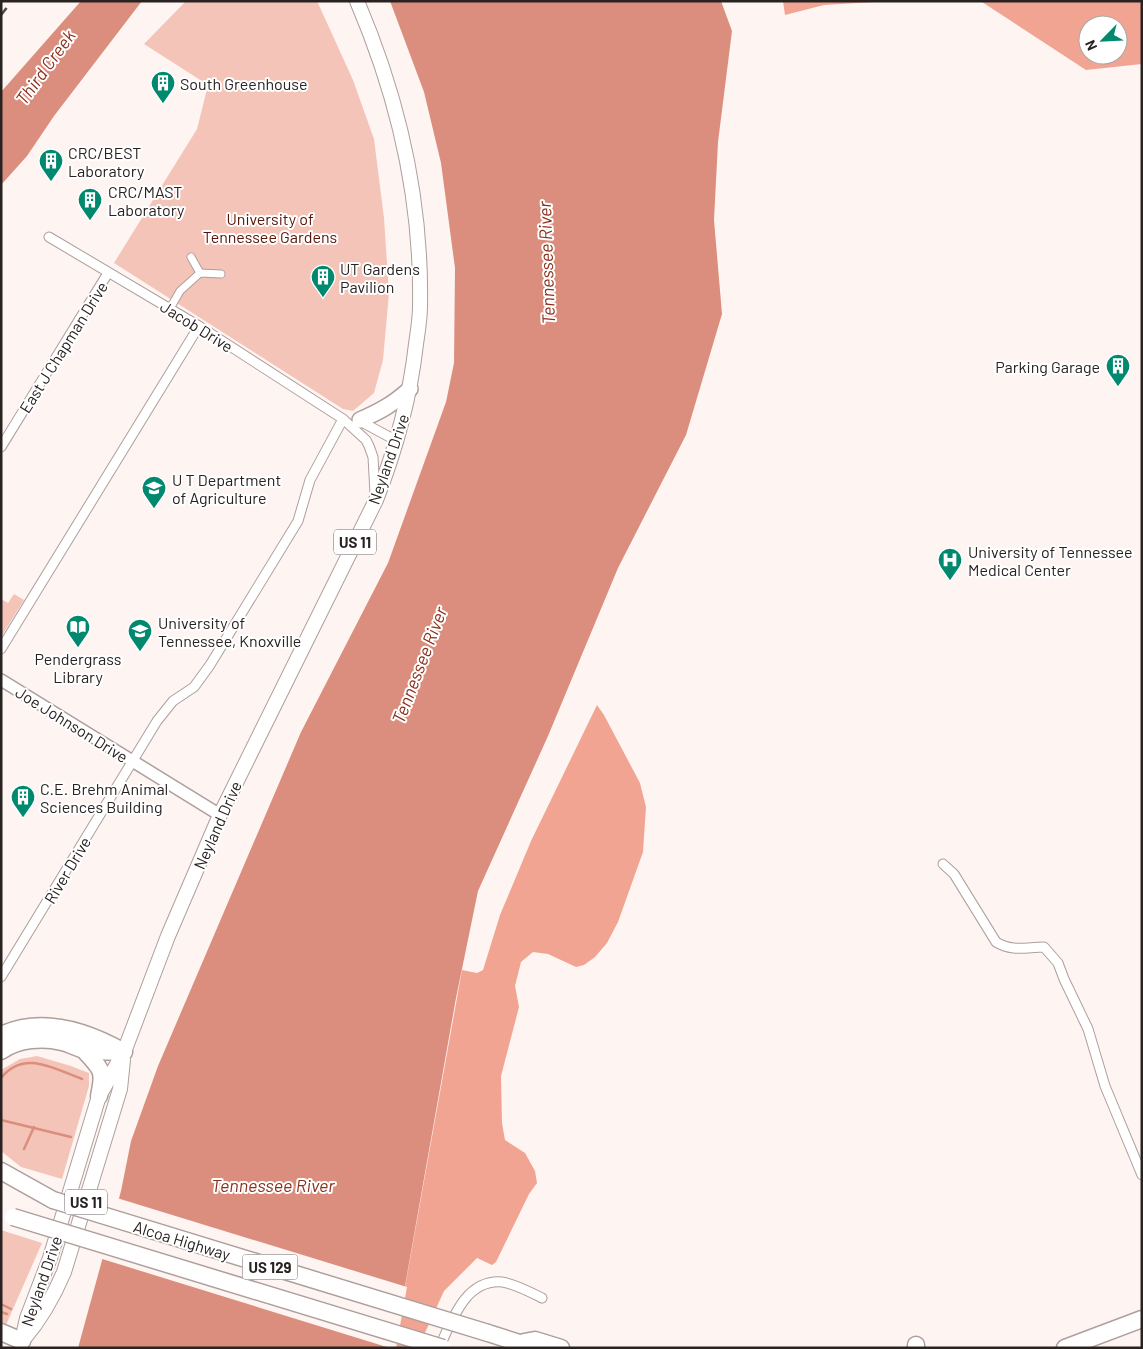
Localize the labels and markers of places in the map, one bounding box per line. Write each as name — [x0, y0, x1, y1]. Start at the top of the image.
building icon: South Greenhouse — [150, 70, 176, 104]
place label: South Greenhouse — [180, 74, 308, 93]
place label: CRC/BEST Laboratory — [68, 143, 145, 180]
building icon: CRC/BEST Laboratory — [38, 148, 64, 182]
place label: CRC/MAST Laboratory — [108, 182, 185, 219]
building icon: CRC/MAST Laboratory — [77, 187, 103, 221]
place label: UT Gardens Pavilion — [340, 259, 420, 296]
building icon: UT Gardens Pavilion — [310, 264, 336, 298]
building icon: Parking Garage — [1105, 353, 1131, 387]
place label: Parking Garage — [995, 357, 1100, 376]
place label: U T Department of Agriculture — [172, 470, 281, 507]
school or university icon: U T Department of Agriculture — [141, 475, 167, 509]
place label: University of Tennessee Medical Center — [968, 542, 1133, 579]
hospital icon: University of Tennessee Medical Center — [937, 547, 963, 581]
place label: University of Tennessee, Knoxville — [158, 613, 301, 650]
library icon: Pendergrass Library — [65, 614, 91, 648]
school or university icon: University of Tennessee, Knoxville — [127, 618, 153, 652]
place label: Pendergrass Library — [35, 649, 121, 686]
place label: C.E. Brehm Animal Sciences Building — [40, 779, 168, 816]
building icon: C.E. Brehm Animal Sciences Building — [10, 784, 36, 818]

